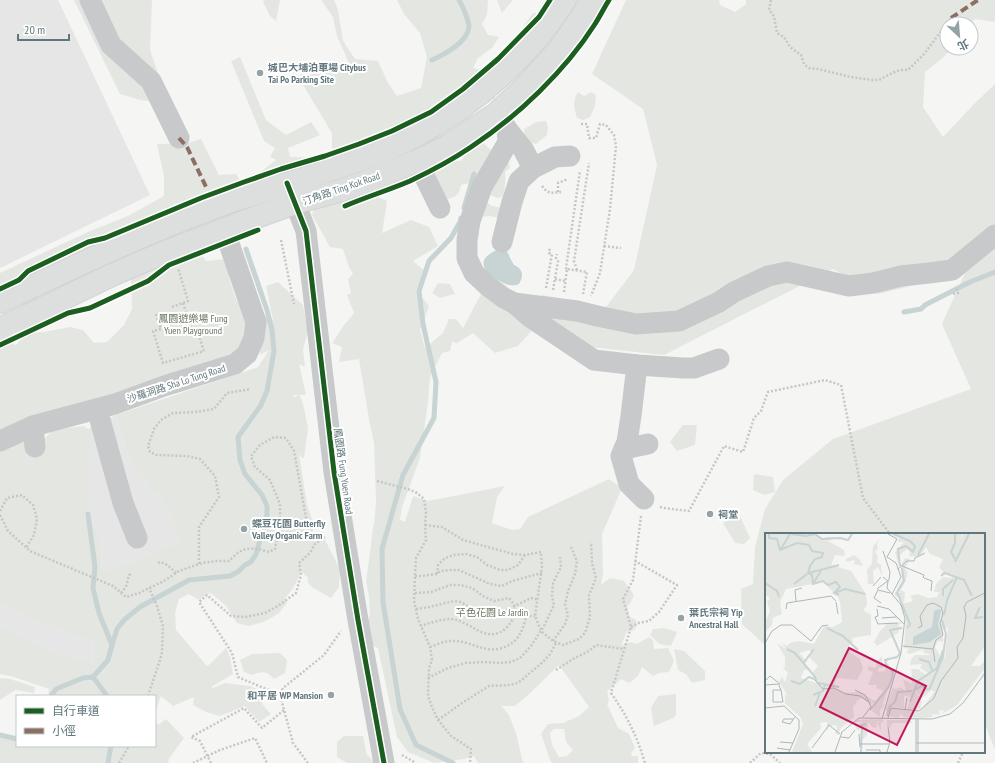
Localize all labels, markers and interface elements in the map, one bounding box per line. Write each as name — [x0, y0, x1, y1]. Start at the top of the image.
scale bar — [18, 16, 69, 42]
north arrow — [939, 16, 979, 56]
text: 20 m — [24, 22, 45, 37]
text: 北 — [955, 36, 971, 54]
place label: 城巴大埔泊車場 Citybus Tai Po Parking Site — [268, 61, 366, 86]
marker: 城巴大埔泊車場 Citybus Tai Po Parking Site — [255, 68, 265, 78]
street label: 汀角路 Ting Kok Road — [301, 169, 382, 208]
park label: 鳳園遊樂場 Fung Yuen Playground — [158, 312, 228, 337]
street label: 沙羅洞路 Sha Lo Tung Road — [125, 361, 227, 406]
street label: 鳳園路 Fung Yuen Road — [331, 427, 356, 515]
place label: 祠堂 — [718, 508, 738, 521]
marker: 祠堂 — [705, 509, 715, 519]
place label: 蝶豆花園 Butterfly Valley Organic Farm — [251, 517, 326, 542]
marker: 蝶豆花園 Butterfly Valley Organic Farm — [239, 524, 249, 534]
inset map — [765, 533, 985, 753]
park label: 芊色花園 Le Jardin — [456, 606, 528, 619]
place label: 葉氏宗祠 Yip Ancestral Hall — [688, 606, 743, 631]
marker: 葉氏宗祠 Yip Ancestral Hall — [676, 613, 686, 623]
place label: 和平居 WP Mansion — [247, 689, 323, 702]
marker: 和平居 WP Mansion — [326, 690, 336, 700]
legend — [16, 695, 156, 747]
text: 自行車道 — [52, 703, 100, 718]
text: 小徑 — [52, 723, 76, 738]

